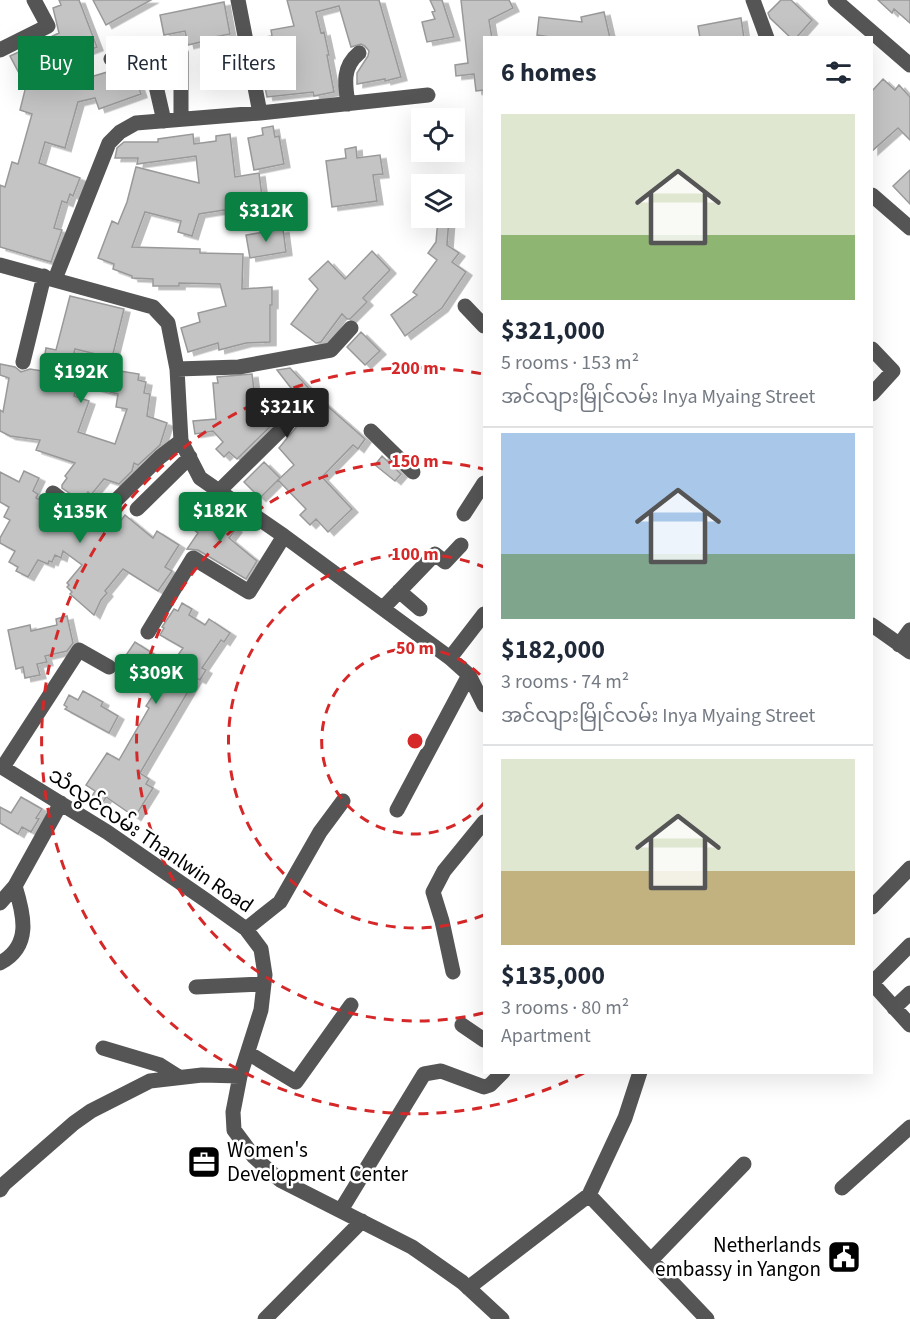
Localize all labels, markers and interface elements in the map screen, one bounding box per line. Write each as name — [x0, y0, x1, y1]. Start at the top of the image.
chip: Buy — [18, 36, 94, 90]
chip: Rent — [106, 36, 188, 90]
chip: Filters — [200, 36, 296, 90]
text: 6 homes — [501, 54, 596, 91]
icon: filters — [822, 56, 855, 89]
map controls — [411, 108, 465, 228]
button: locate — [411, 108, 465, 162]
icon: home — [624, 153, 732, 261]
button: layers — [411, 174, 465, 228]
pin: $312K — [224, 192, 308, 243]
text: $312K — [239, 197, 293, 225]
text: $321,000 — [501, 312, 605, 349]
text: 5 rooms · 153 m² — [501, 349, 639, 377]
pin: $192K — [39, 353, 123, 404]
text: 200 m — [391, 356, 439, 381]
text: $192K — [54, 358, 108, 386]
text: အင်လျားမြိုင်လမ်း Inya Myaing Street — [501, 383, 815, 411]
pin: $321K — [245, 388, 329, 439]
text: $321K — [260, 393, 314, 421]
text: 150 m — [391, 449, 439, 474]
icon: home — [624, 472, 732, 580]
pin: $182K — [178, 492, 262, 543]
pin: $135K — [38, 493, 122, 544]
text: $182K — [193, 497, 247, 525]
text: $135K — [53, 498, 107, 526]
text: 100 m — [391, 542, 439, 567]
text: $182,000 — [501, 631, 605, 668]
text: 50 m — [396, 636, 434, 661]
pin: $309K — [114, 654, 198, 705]
text: $309K — [129, 659, 183, 687]
text: 3 rooms · 74 m² — [501, 668, 629, 696]
text: အင်လျားမြိုင်လမ်း Inya Myaing Street — [501, 702, 815, 730]
centre of rings — [405, 731, 425, 751]
street label: သံလွင်လမ်း Thanlwin Road — [42, 759, 260, 921]
icon: home — [624, 798, 732, 906]
text: $135,000 — [501, 957, 605, 994]
text: 3 rooms · 80 m² — [501, 994, 629, 1022]
text: Apartment — [501, 1022, 591, 1050]
place label: Women's Development Center — [227, 1135, 409, 1189]
office icon: Women's Development Center — [186, 1144, 222, 1180]
place label: Netherlands embassy in Yangon — [655, 1230, 821, 1284]
public building icon: Netherlands embassy in Yangon — [826, 1239, 862, 1275]

